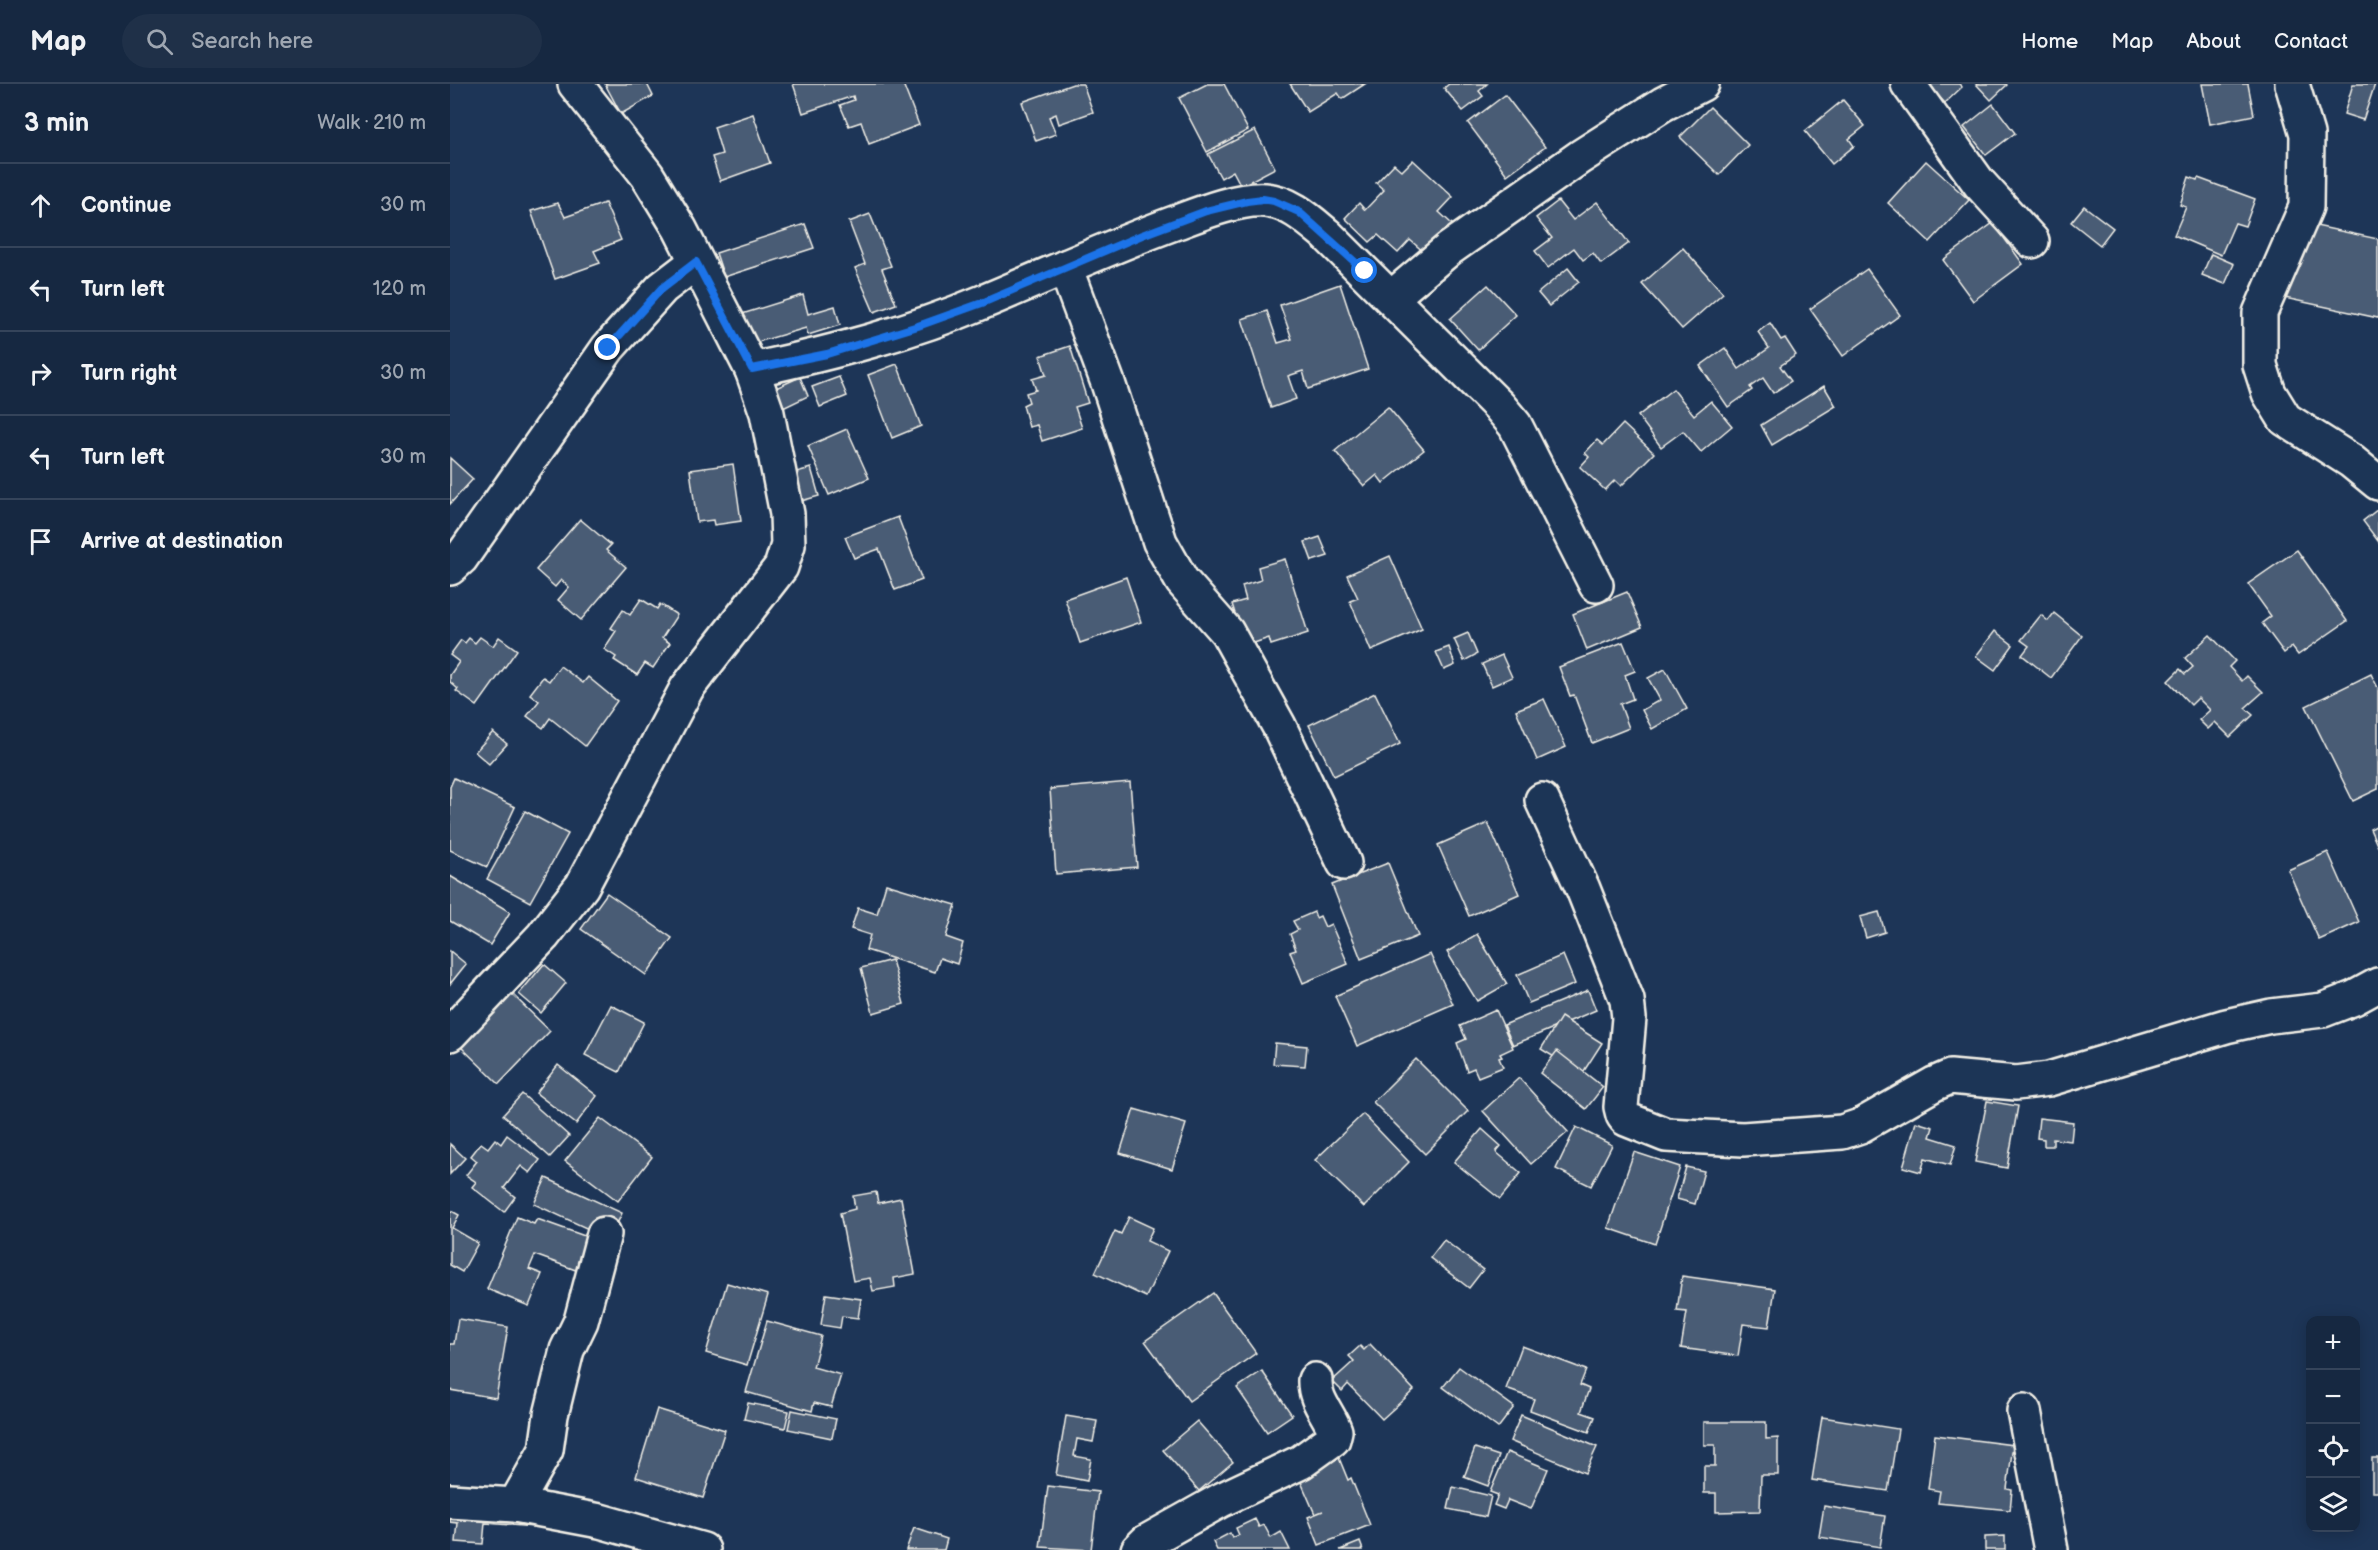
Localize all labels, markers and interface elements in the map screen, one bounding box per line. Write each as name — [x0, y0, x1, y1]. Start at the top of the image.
search box — [122, 14, 542, 68]
text: Map — [30, 25, 86, 58]
icon: search — [143, 25, 176, 58]
text: Search here — [191, 28, 313, 55]
text: Home — [2021, 29, 2078, 54]
text: Map — [2111, 29, 2153, 54]
text: About — [2186, 29, 2241, 54]
text: Contact — [2274, 29, 2348, 54]
text: 3 min — [24, 108, 89, 139]
text: Walk · 210 m — [317, 111, 426, 135]
icon: ahead — [24, 189, 57, 222]
text: Continue — [81, 192, 171, 219]
text: 30 m — [380, 193, 426, 217]
route start — [1351, 257, 1377, 283]
icon: left — [24, 273, 57, 306]
text: Turn left — [81, 276, 165, 303]
text: 120 m — [373, 277, 426, 301]
route end — [594, 334, 620, 360]
icon: right — [24, 357, 57, 390]
text: Turn right — [81, 360, 177, 387]
text: 30 m — [380, 361, 426, 385]
icon: left — [24, 441, 57, 474]
text: Turn left — [81, 444, 165, 471]
text: 30 m — [380, 445, 426, 469]
icon: arrive — [24, 525, 57, 558]
text: Arrive at destination — [81, 528, 283, 555]
map controls — [2306, 1316, 2360, 1532]
button: + — [2306, 1316, 2360, 1370]
button: − — [2306, 1370, 2360, 1424]
button: locate — [2306, 1424, 2360, 1478]
button: layers — [2306, 1478, 2360, 1532]

